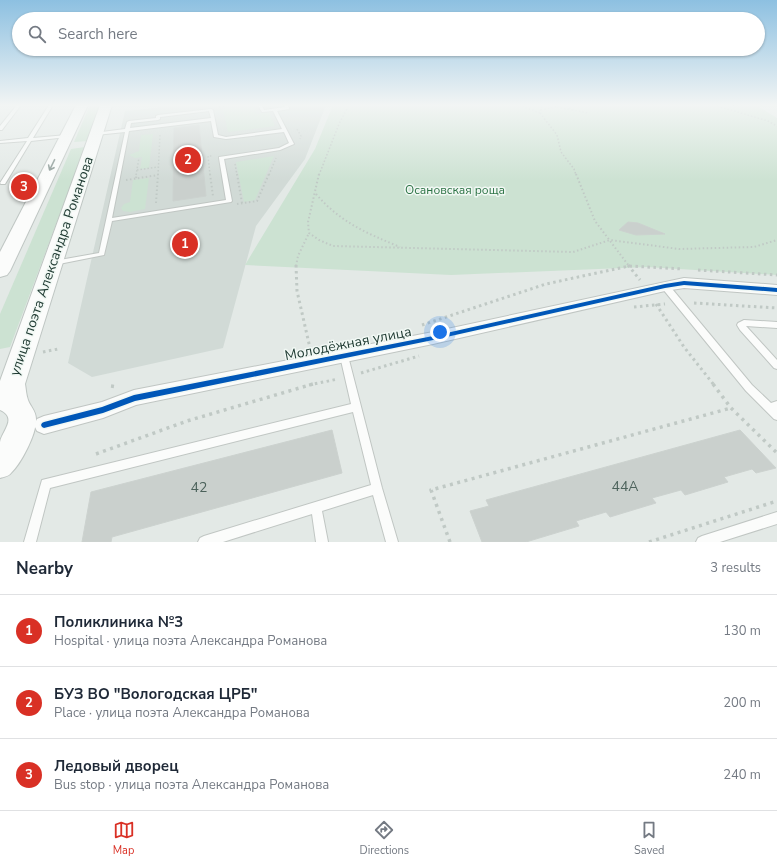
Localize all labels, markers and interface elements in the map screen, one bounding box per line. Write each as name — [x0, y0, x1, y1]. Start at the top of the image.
search box — [12, 12, 765, 56]
icon: search — [26, 23, 48, 45]
text: Search here — [58, 24, 138, 44]
pin: 2 — [175, 145, 201, 175]
street label: улица поэта Александра Романова — [5, 154, 98, 378]
one-way arrow — [48, 159, 56, 171]
pin: 3 — [11, 172, 37, 202]
park label: Осановская роща — [405, 182, 505, 198]
pin: 1 — [172, 229, 198, 259]
street label: Молодёжная улица — [283, 322, 413, 365]
your location — [430, 322, 450, 342]
house number: 44А — [611, 477, 639, 496]
house number: 42 — [191, 478, 207, 497]
text: Nearby — [16, 557, 73, 580]
text: 3 results — [710, 559, 761, 577]
text: Поликлиника №3 — [54, 612, 183, 632]
text: 1 — [25, 622, 33, 640]
text: 130 m — [723, 622, 761, 640]
text: Hospital · улица поэта Александра Романова — [54, 632, 327, 650]
text: БУЗ ВО "Вологодская ЦРБ" — [54, 684, 258, 704]
text: 2 — [25, 694, 33, 712]
text: 200 m — [723, 694, 761, 712]
text: Place · улица поэта Александра Романова — [54, 704, 310, 722]
text: Ледовый дворец — [54, 756, 179, 776]
text: 3 — [25, 766, 33, 784]
text: 240 m — [723, 766, 761, 784]
text: Bus stop · улица поэта Александра Романова — [54, 776, 329, 794]
tab: Map — [113, 819, 135, 858]
tab: Directions — [360, 819, 409, 858]
tab: Saved — [634, 819, 664, 858]

